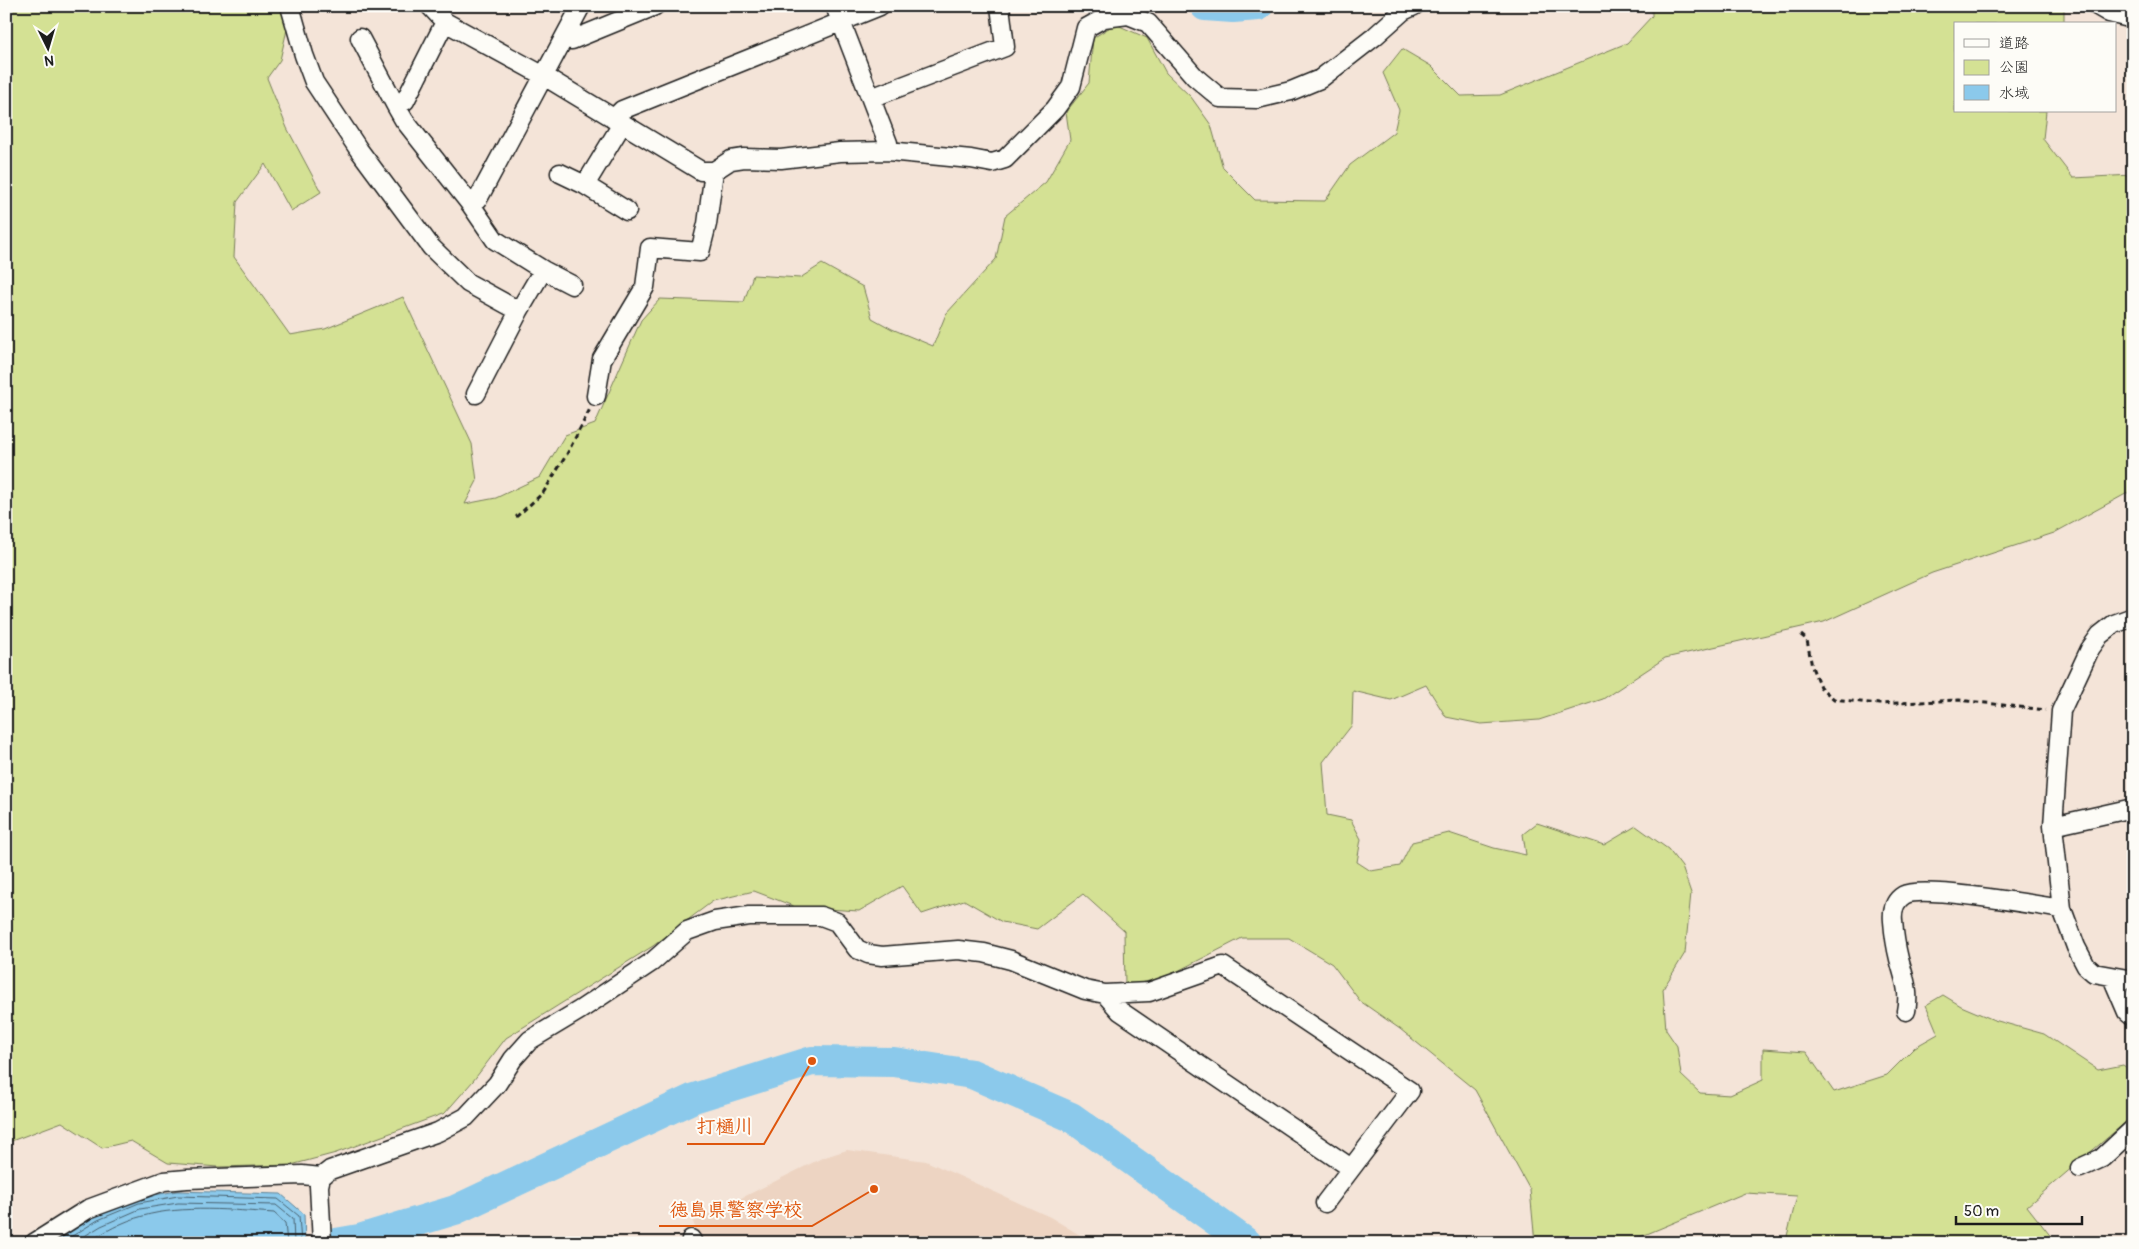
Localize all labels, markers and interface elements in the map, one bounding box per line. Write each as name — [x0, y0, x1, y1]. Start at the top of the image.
north arrow — [22, 22, 72, 72]
legend — [1954, 22, 2116, 112]
text: 道路 — [1999, 34, 2029, 53]
text: N — [44, 52, 55, 69]
text: 公園 — [1999, 58, 2029, 77]
text: 水域 — [1999, 84, 2029, 103]
callout: 打樋川 — [687, 1110, 764, 1144]
text: 打樋川 — [696, 1115, 754, 1139]
callout: 徳島県警察学校 — [659, 1192, 812, 1226]
scale bar — [1956, 1194, 2083, 1226]
text: 徳島県警察学校 — [669, 1198, 803, 1222]
text: 50 m — [1964, 1202, 1999, 1221]

